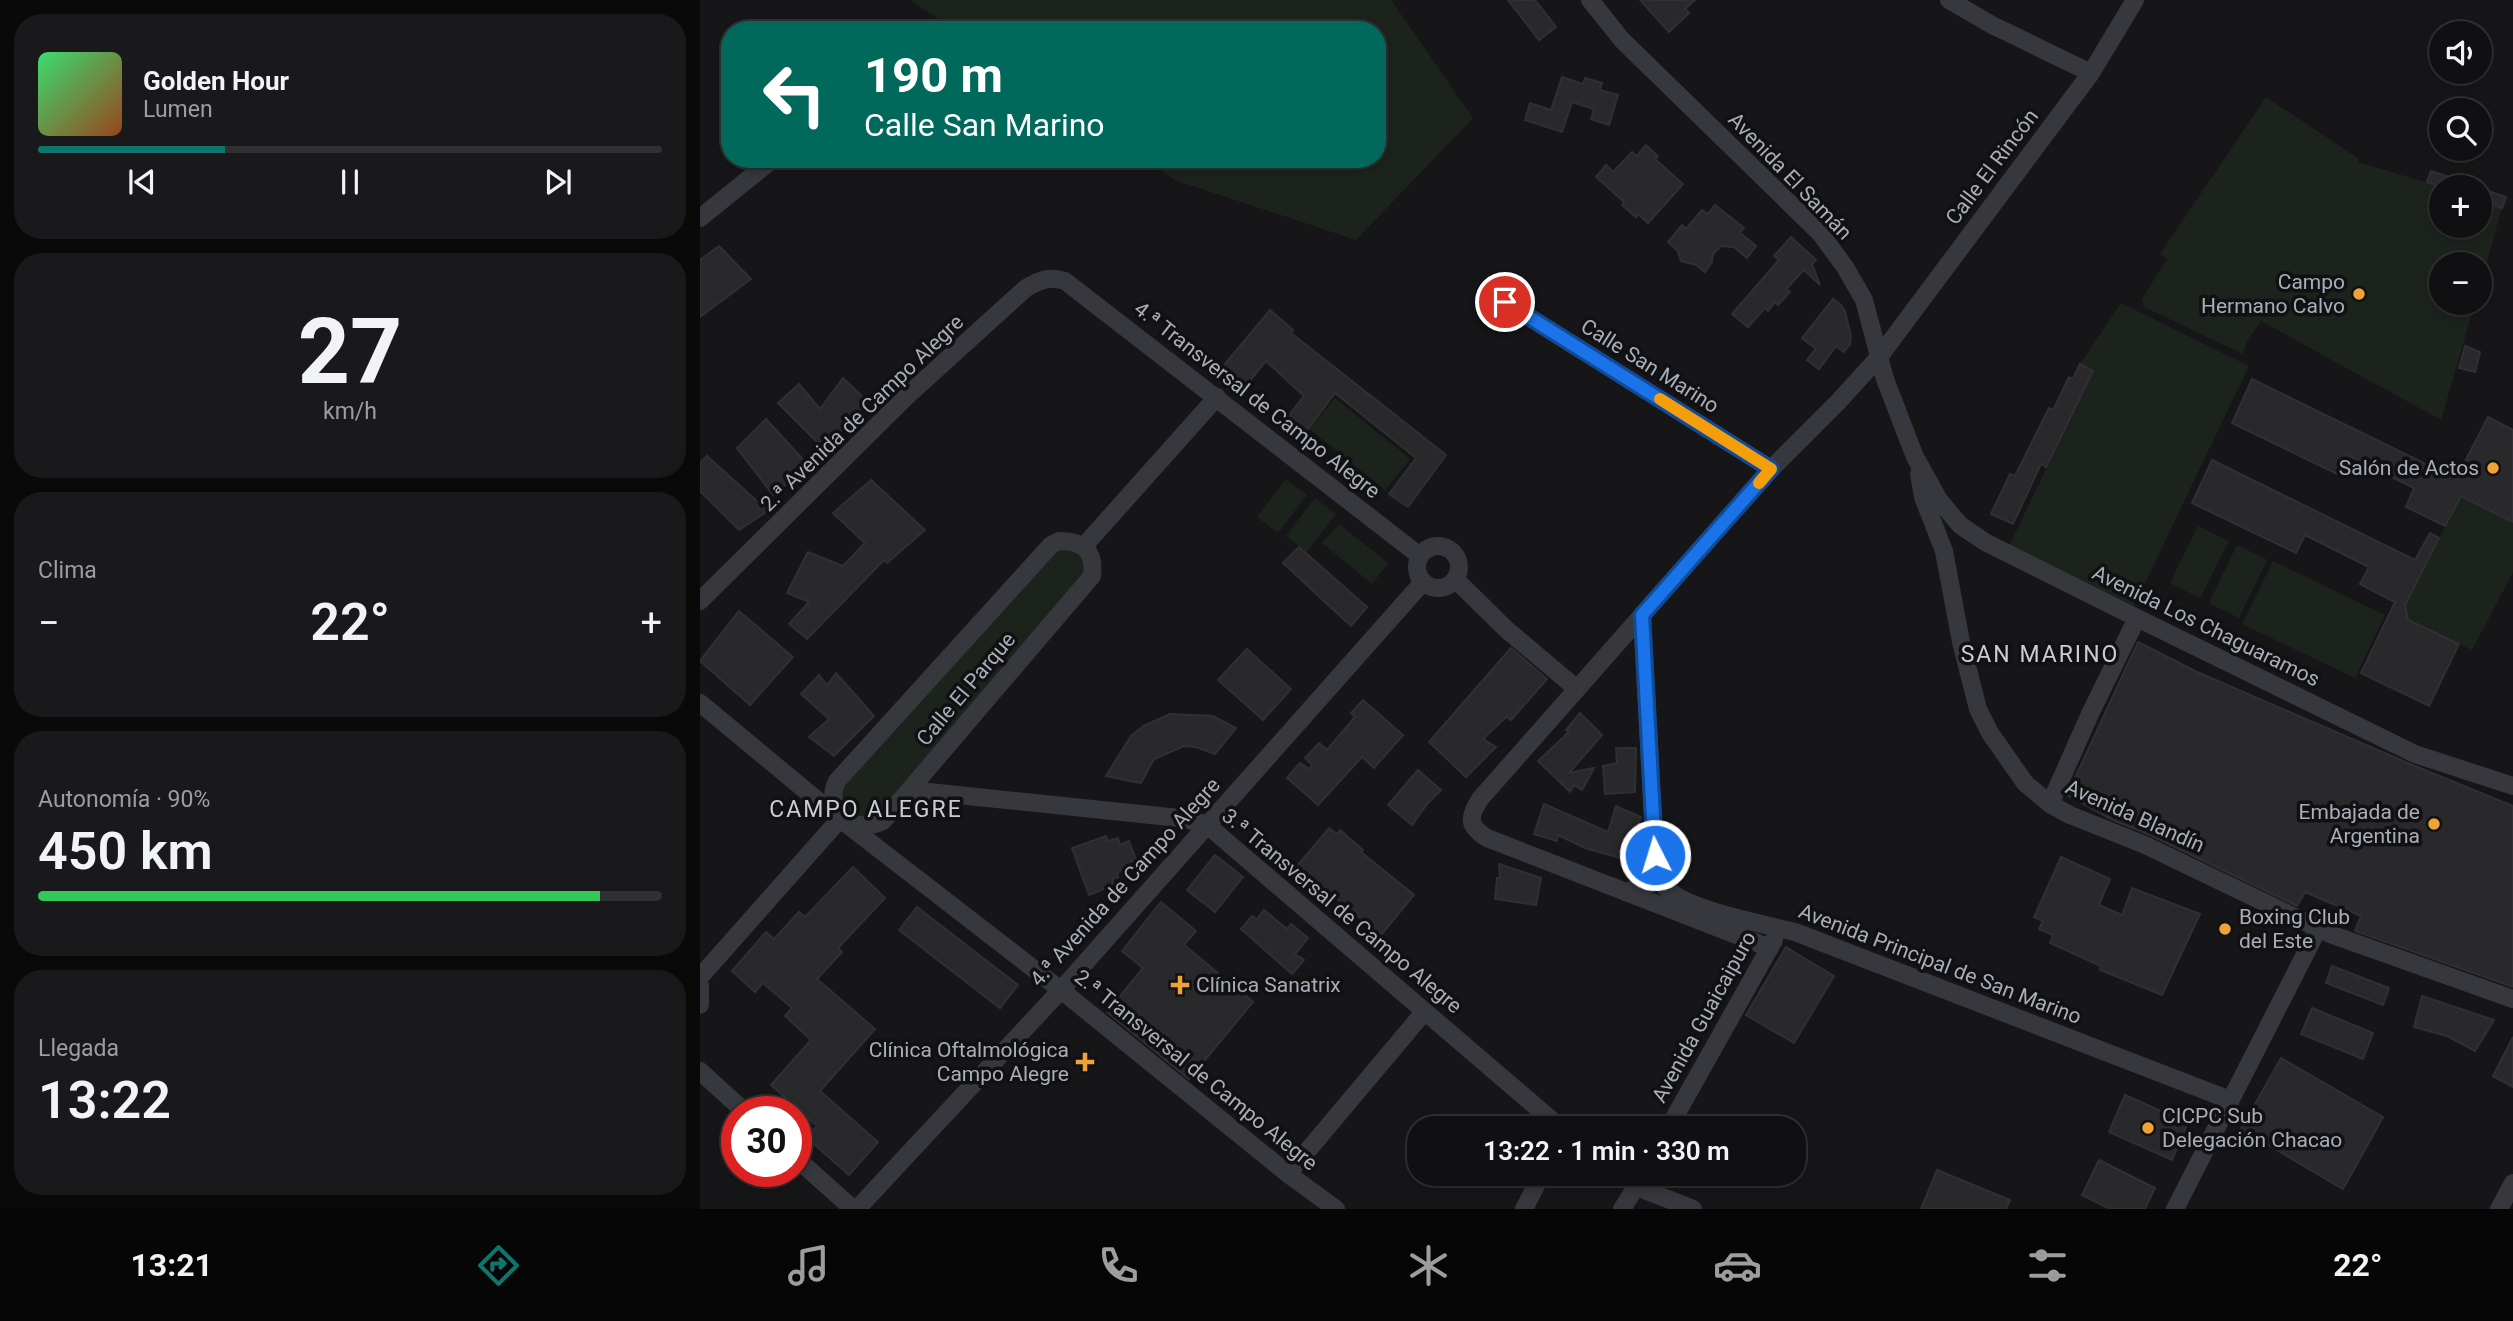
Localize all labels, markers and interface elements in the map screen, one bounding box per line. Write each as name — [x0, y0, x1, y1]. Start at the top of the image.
map controls — [2429, 21, 2492, 315]
button: sound — [2429, 21, 2492, 84]
text: 190 m — [864, 47, 1003, 104]
icon: left — [749, 49, 840, 140]
text: Golden Hour — [143, 66, 289, 96]
text: Lumen — [143, 96, 213, 123]
button: search — [2429, 98, 2492, 161]
street label: Calle El Rincón — [1941, 105, 2043, 229]
text: Calle San Marino — [864, 106, 1105, 144]
street label: Avenida El Samán — [1723, 108, 1857, 244]
icon: previous — [123, 163, 161, 201]
icon: pause — [331, 163, 369, 201]
icon: next — [539, 163, 577, 201]
button: + — [2429, 175, 2492, 238]
button: − — [2429, 252, 2492, 315]
place label: Campo Hermano Calvo — [2201, 270, 2345, 318]
pin — [1475, 272, 1535, 332]
icon: arrive — [1486, 283, 1524, 321]
marker: Campo Hermano Calvo — [2351, 286, 2367, 302]
street label: 4.ª Transversal de Campo Alegre — [1129, 297, 1385, 503]
text: 27 — [298, 299, 402, 405]
street label: 2.ª Avenida de Campo Alegre — [756, 310, 968, 516]
street label: Calle San Marino — [1577, 314, 1723, 418]
text: km/h — [323, 398, 377, 425]
place label: Salón de Actos — [2339, 456, 2479, 480]
marker: Salón de Actos — [2485, 460, 2501, 476]
text: Clima — [38, 557, 97, 584]
street label: Avenida Los Chaguaramos — [2089, 560, 2323, 692]
text: 22° — [310, 592, 390, 653]
text: − — [38, 601, 60, 645]
text: + — [640, 601, 662, 645]
street label: Calle El Parque — [912, 628, 1020, 750]
district label: SAN MARINO — [1961, 641, 2119, 668]
street label: 4.ª Avenida de Campo Alegre — [1025, 773, 1225, 991]
street label: Avenida Blandín — [2062, 775, 2208, 857]
text: Autonomía · 90% — [38, 786, 210, 813]
district label: CAMPO ALEGRE — [769, 796, 963, 823]
place label: Embajada de Argentina — [2299, 800, 2420, 848]
street label: 3.ª Transversal de Campo Alegre — [1217, 804, 1467, 1018]
marker: Embajada de Argentina — [2426, 816, 2442, 832]
position arrow — [1618, 818, 1692, 892]
text: 450 km — [38, 821, 213, 882]
street label: Avenida Principal de San Marino — [1795, 899, 2085, 1029]
place label: Boxing Club del Este — [2239, 905, 2350, 953]
marker: Boxing Club del Este — [2217, 921, 2233, 937]
street label: Avenida Guaicaipuro — [1647, 927, 1761, 1107]
street label: 2.ª Transversal de Campo Alegre — [1070, 965, 1322, 1175]
place label: Clínica Sanatrix — [1196, 973, 1341, 997]
marker: Clínica Sanatrix — [1170, 975, 1190, 995]
text: Llegada — [38, 1035, 119, 1062]
place label: Clínica Oftalmológica Campo Alegre — [869, 1038, 1069, 1086]
marker: Clínica Oftalmológica Campo Alegre — [1075, 1052, 1095, 1072]
text: 13:22 — [38, 1070, 171, 1131]
speed limit sign: 30 — [721, 1096, 812, 1187]
place label: CICPC Sub Delegación Chacao — [2162, 1104, 2342, 1152]
marker: CICPC Sub Delegación Chacao — [2140, 1120, 2156, 1136]
text: 13:22 · 1 min · 330 m — [1483, 1136, 1730, 1166]
icon: directions — [474, 1241, 523, 1290]
icon: music — [784, 1241, 833, 1290]
icon: phone — [1094, 1241, 1143, 1290]
icon: climate — [1404, 1241, 1453, 1290]
icon: car — [1713, 1241, 1762, 1290]
icon: filters — [2023, 1241, 2072, 1290]
text: 13:21 — [130, 1246, 213, 1284]
text: 22° — [2333, 1246, 2382, 1284]

